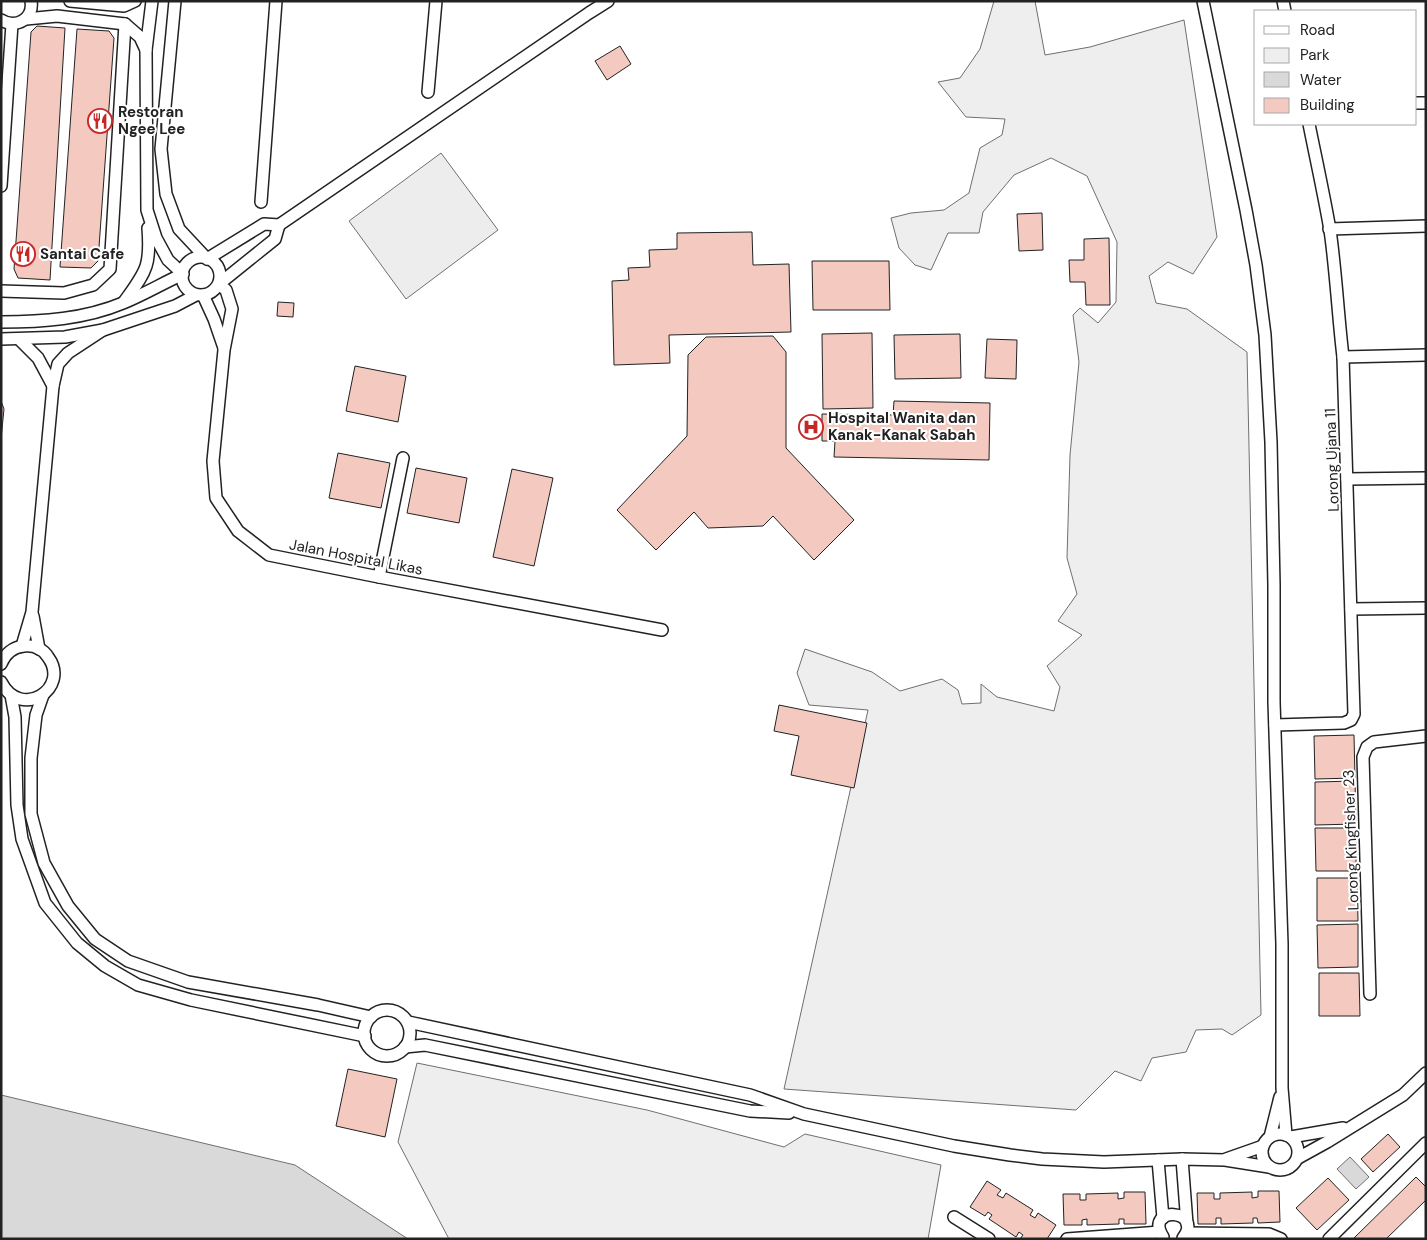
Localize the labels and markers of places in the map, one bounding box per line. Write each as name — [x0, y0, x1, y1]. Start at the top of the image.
place label: Restoran Ngee Lee — [118, 102, 185, 139]
restaurant icon: Restoran Ngee Lee — [87, 108, 113, 134]
restaurant icon: Santai Cafe — [10, 241, 36, 267]
place label: Santai Cafe — [40, 244, 124, 264]
place label: Hospital Wanita dan Kanak-Kanak Sabah — [828, 408, 976, 445]
hospital icon: Hospital Wanita dan Kanak-Kanak Sabah — [798, 414, 824, 440]

